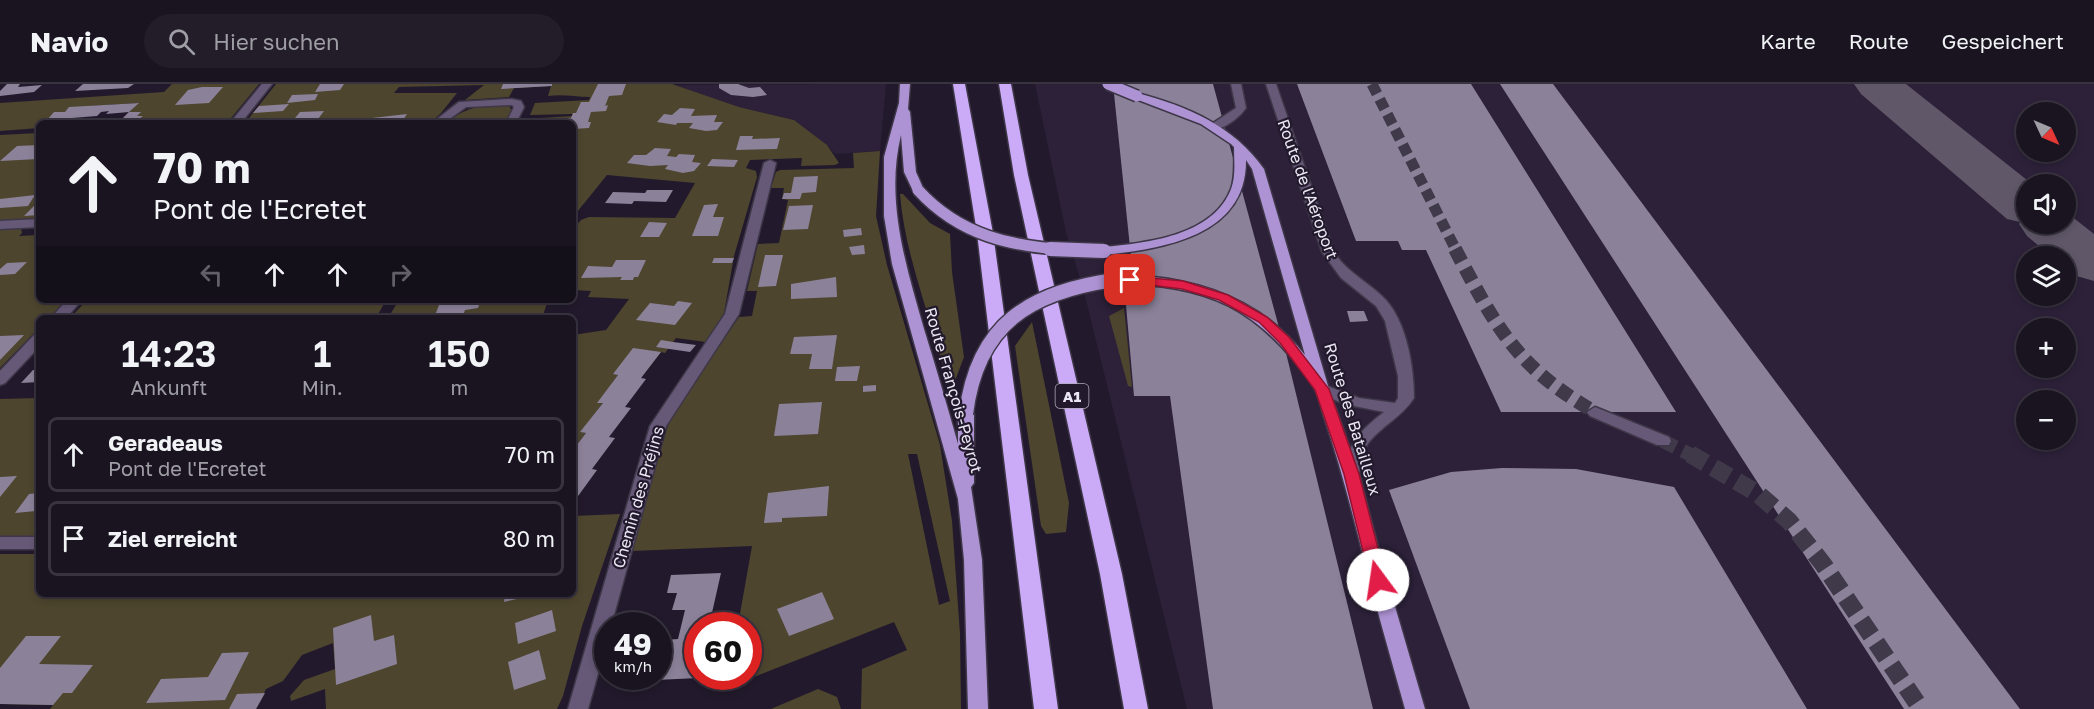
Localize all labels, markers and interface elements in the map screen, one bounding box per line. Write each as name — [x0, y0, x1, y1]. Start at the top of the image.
search box — [144, 14, 564, 68]
text: Navio — [30, 25, 108, 58]
icon: search — [165, 25, 198, 58]
text: Hier suchen — [213, 28, 340, 55]
text: Karte — [1760, 28, 1816, 54]
text: Route — [1849, 28, 1909, 54]
text: Gespeichert — [1942, 28, 2064, 54]
north arrow — [2016, 102, 2076, 162]
map controls — [2016, 102, 2076, 450]
street label: Route de l'Aéroport — [1273, 116, 1343, 262]
text: 70 m — [153, 142, 250, 192]
icon: ahead — [54, 144, 132, 222]
button: sound — [2016, 174, 2076, 234]
text: Pont de l'Ecretet — [153, 193, 367, 225]
button: layers — [2016, 246, 2076, 306]
pin — [1104, 254, 1155, 305]
icon: left — [195, 258, 228, 291]
icon: ahead — [258, 258, 291, 291]
icon: ahead — [321, 258, 354, 291]
icon: right — [384, 258, 417, 291]
icon: arrive — [1113, 263, 1146, 296]
street label: Route François-Peyrot — [921, 305, 987, 475]
button: + — [2016, 318, 2076, 378]
text: 14:23 — [121, 332, 217, 375]
text: 1 — [313, 332, 331, 375]
text: 150 — [428, 332, 491, 375]
street label: Route des Batailleux — [1320, 340, 1386, 498]
text: Ankunft — [130, 375, 207, 399]
text: Min. — [302, 375, 343, 399]
text: m — [450, 375, 468, 399]
road number: A1 — [1056, 384, 1088, 408]
button: − — [2016, 390, 2076, 450]
street label: Chemin des Préjins — [608, 424, 668, 570]
text: Geradeaus — [108, 429, 223, 456]
icon: ahead — [57, 438, 90, 471]
text: 70 m — [505, 441, 555, 468]
text: Pont de l'Ecretet — [108, 456, 267, 480]
icon: arrive — [57, 522, 90, 555]
text: Ziel erreicht — [108, 525, 237, 552]
text: 80 m — [503, 525, 555, 552]
position arrow — [1346, 548, 1410, 612]
speed limit sign: 60 — [684, 612, 762, 690]
text: 49 — [614, 626, 652, 662]
text: km/h — [614, 657, 652, 675]

